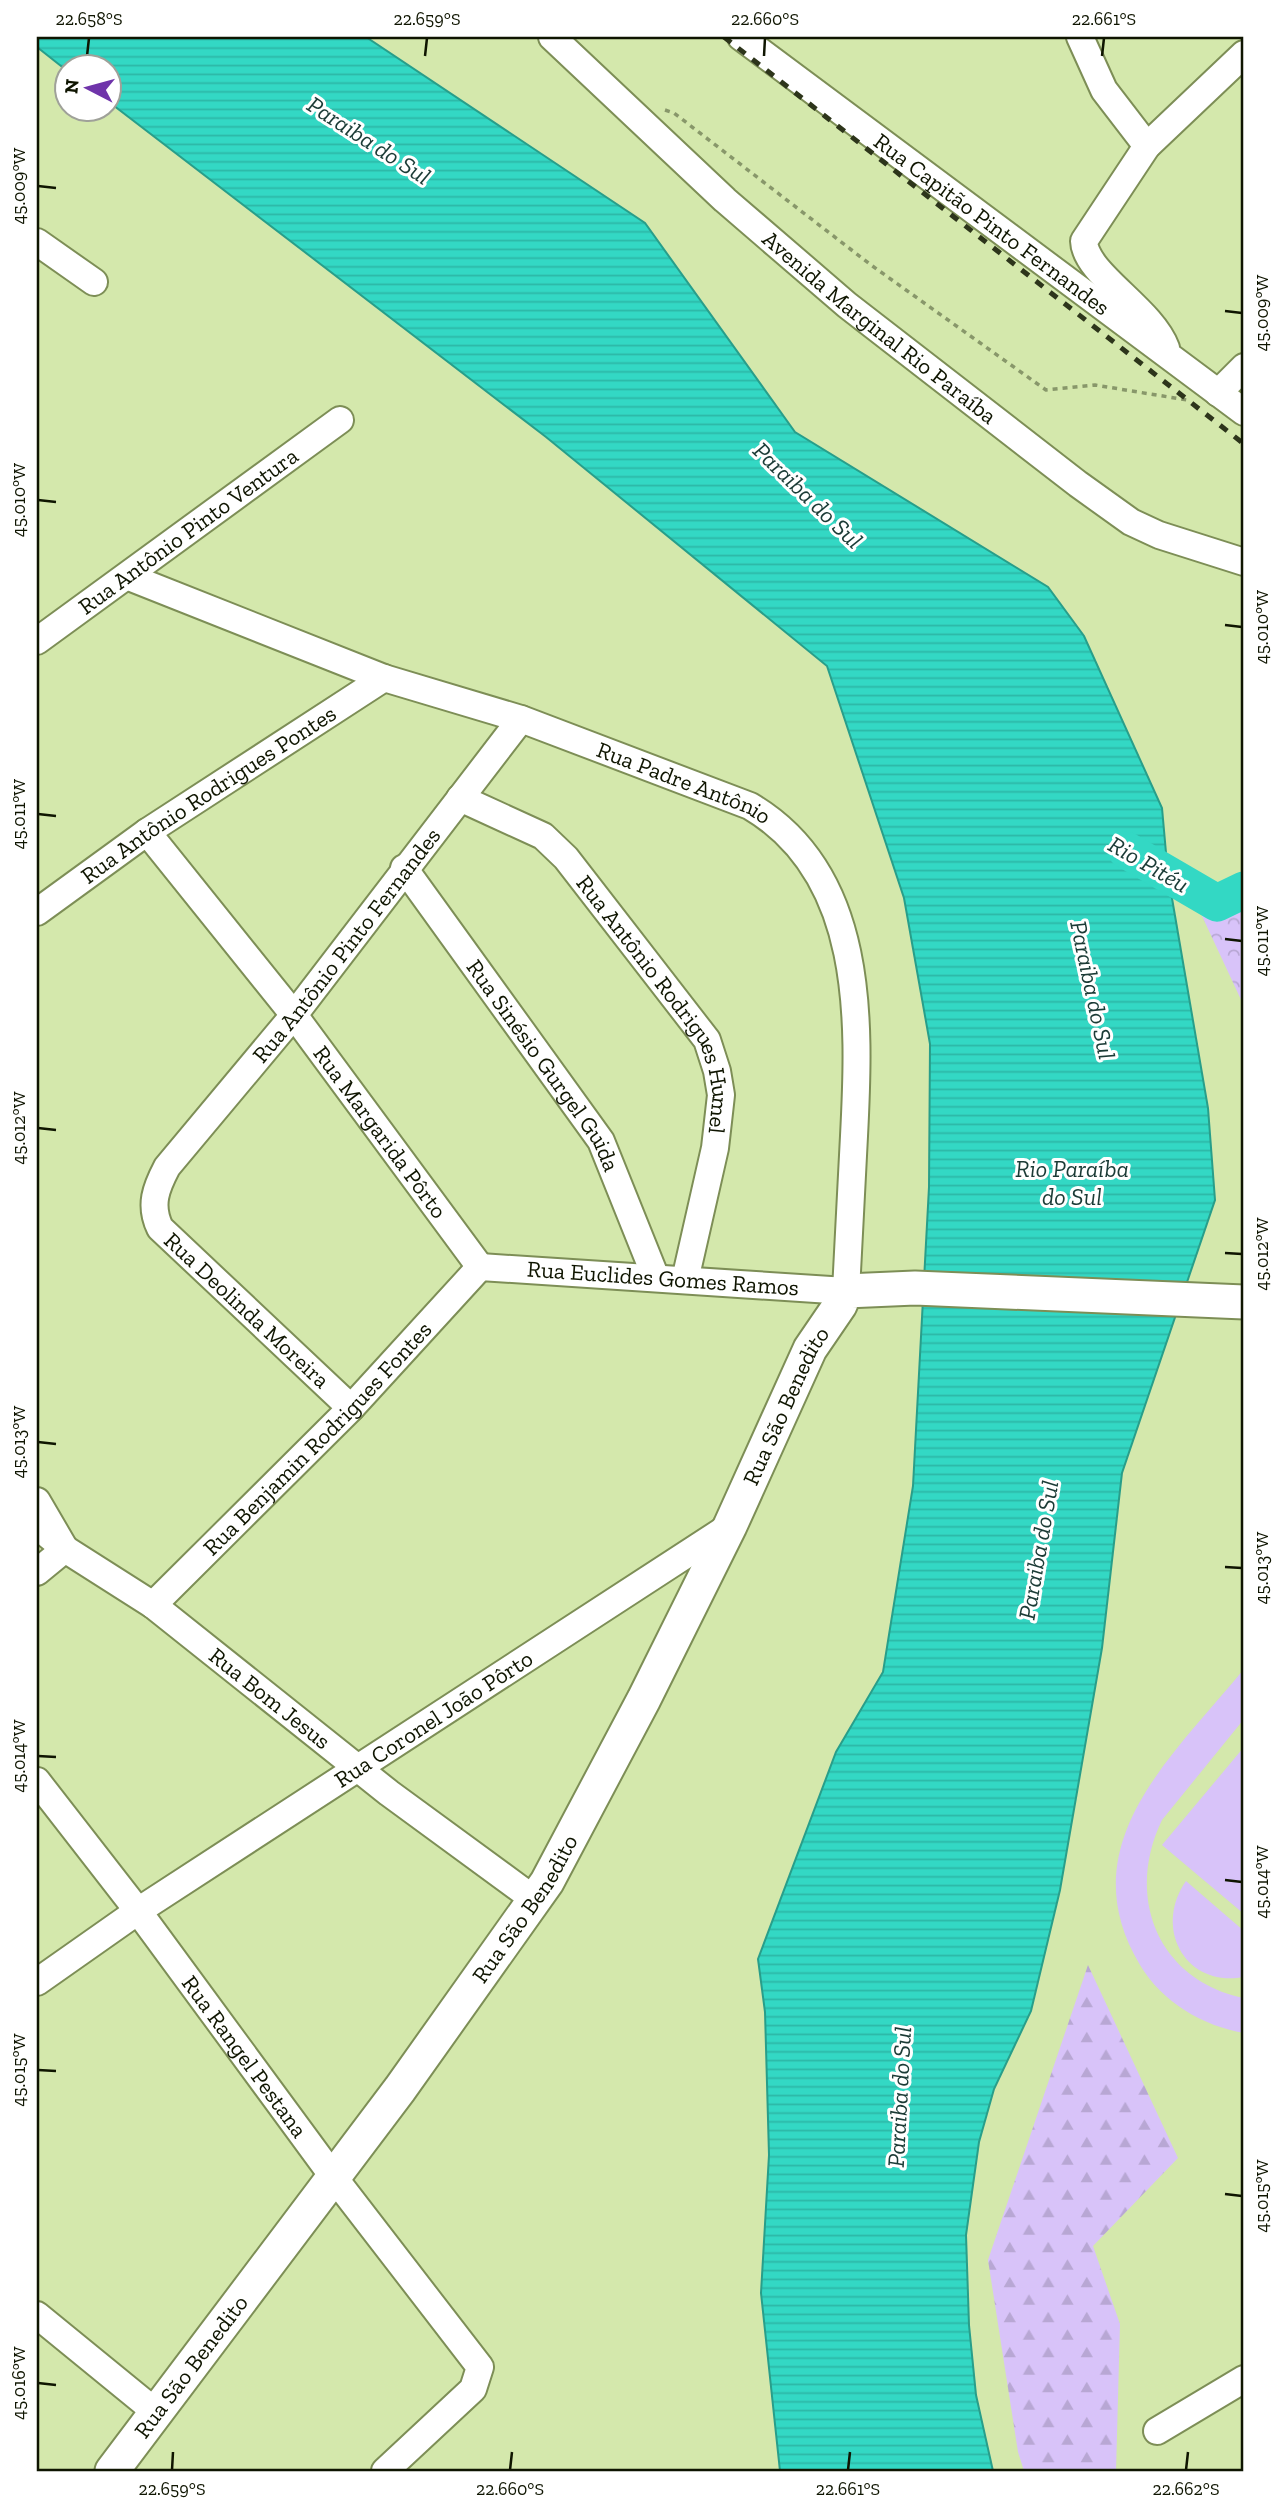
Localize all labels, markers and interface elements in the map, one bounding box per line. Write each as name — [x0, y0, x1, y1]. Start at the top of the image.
text: 22.658°S — [55, 8, 123, 30]
text: 22.659°S — [393, 8, 461, 30]
text: 22.660°S — [731, 8, 799, 30]
text: 22.661°S — [1072, 8, 1136, 30]
north arrow — [52, 52, 122, 122]
text: N — [59, 78, 84, 95]
water label: Paraiba do Sul — [302, 89, 436, 191]
street label: Rua Capitão Pinto Fernandes — [868, 127, 1116, 321]
text: 45.009°W — [8, 147, 30, 224]
street label: Avenida Marginal Rio Paraíba — [757, 225, 1002, 430]
text: 45.009°W — [1251, 274, 1273, 351]
water label: Paraiba do Sul — [747, 436, 869, 554]
street label: Rua Antônio Pinto Ventura — [73, 441, 303, 620]
text: 45.010°W — [8, 463, 30, 537]
text: 45.010°W — [1251, 590, 1273, 664]
street label: Rua Antônio Rodrigues Pontes — [75, 699, 341, 890]
street label: Rua Padre Antônio — [593, 735, 777, 830]
text: 45.011°W — [8, 779, 30, 849]
street label: Rua Antônio Pinto Fernandes — [246, 822, 447, 1068]
water label: Rio Pitéu — [1104, 829, 1194, 899]
street label: Rua Antônio Rodrigues Humel — [571, 870, 735, 1135]
text: 45.011°W — [1251, 906, 1273, 976]
water label: Paraiba do Sul — [1064, 918, 1122, 1062]
street label: Rua Sinésio Gurgel Guida — [461, 954, 626, 1175]
street label: Rua Margarida Pôrto — [307, 1040, 453, 1224]
text: 45.012°W — [8, 1091, 30, 1165]
water label: Rio Paraíba do Sul — [1015, 1154, 1129, 1211]
text: 45.012°W — [1251, 1217, 1273, 1291]
street label: Rua Deolinda Moreira — [158, 1226, 336, 1394]
street label: Rua Euclides Gomes Ramos — [526, 1255, 800, 1301]
street label: Rua Benjamin Rodrigues Fontes — [197, 1315, 437, 1561]
street label: Rua São Benedito — [736, 1321, 835, 1490]
text: 45.013°W — [8, 1406, 30, 1478]
water label: Paraiba do Sul — [1011, 1478, 1065, 1622]
text: 45.013°W — [1251, 1532, 1273, 1604]
street label: Rua Bom Jesus — [203, 1641, 336, 1755]
street label: Rua Coronel João Pôrto — [329, 1644, 538, 1793]
text: 45.014°W — [8, 1719, 30, 1793]
street label: Rua São Benedito — [466, 1830, 584, 1988]
text: 45.014°W — [1251, 1845, 1273, 1919]
street label: Rua Rangel Pestana — [176, 1970, 314, 2143]
water label: Paraiba do Sul — [881, 2026, 917, 2168]
text: 45.015°W — [8, 2033, 30, 2106]
text: 45.015°W — [1251, 2159, 1273, 2232]
street label: Rua São Benedito — [128, 2289, 254, 2444]
text: 45.016°W — [8, 2346, 30, 2420]
text: 22.659°S — [138, 2478, 206, 2500]
text: 22.660°S — [476, 2478, 544, 2500]
text: 22.661°S — [816, 2478, 880, 2500]
text: 22.662°S — [1152, 2478, 1220, 2500]

